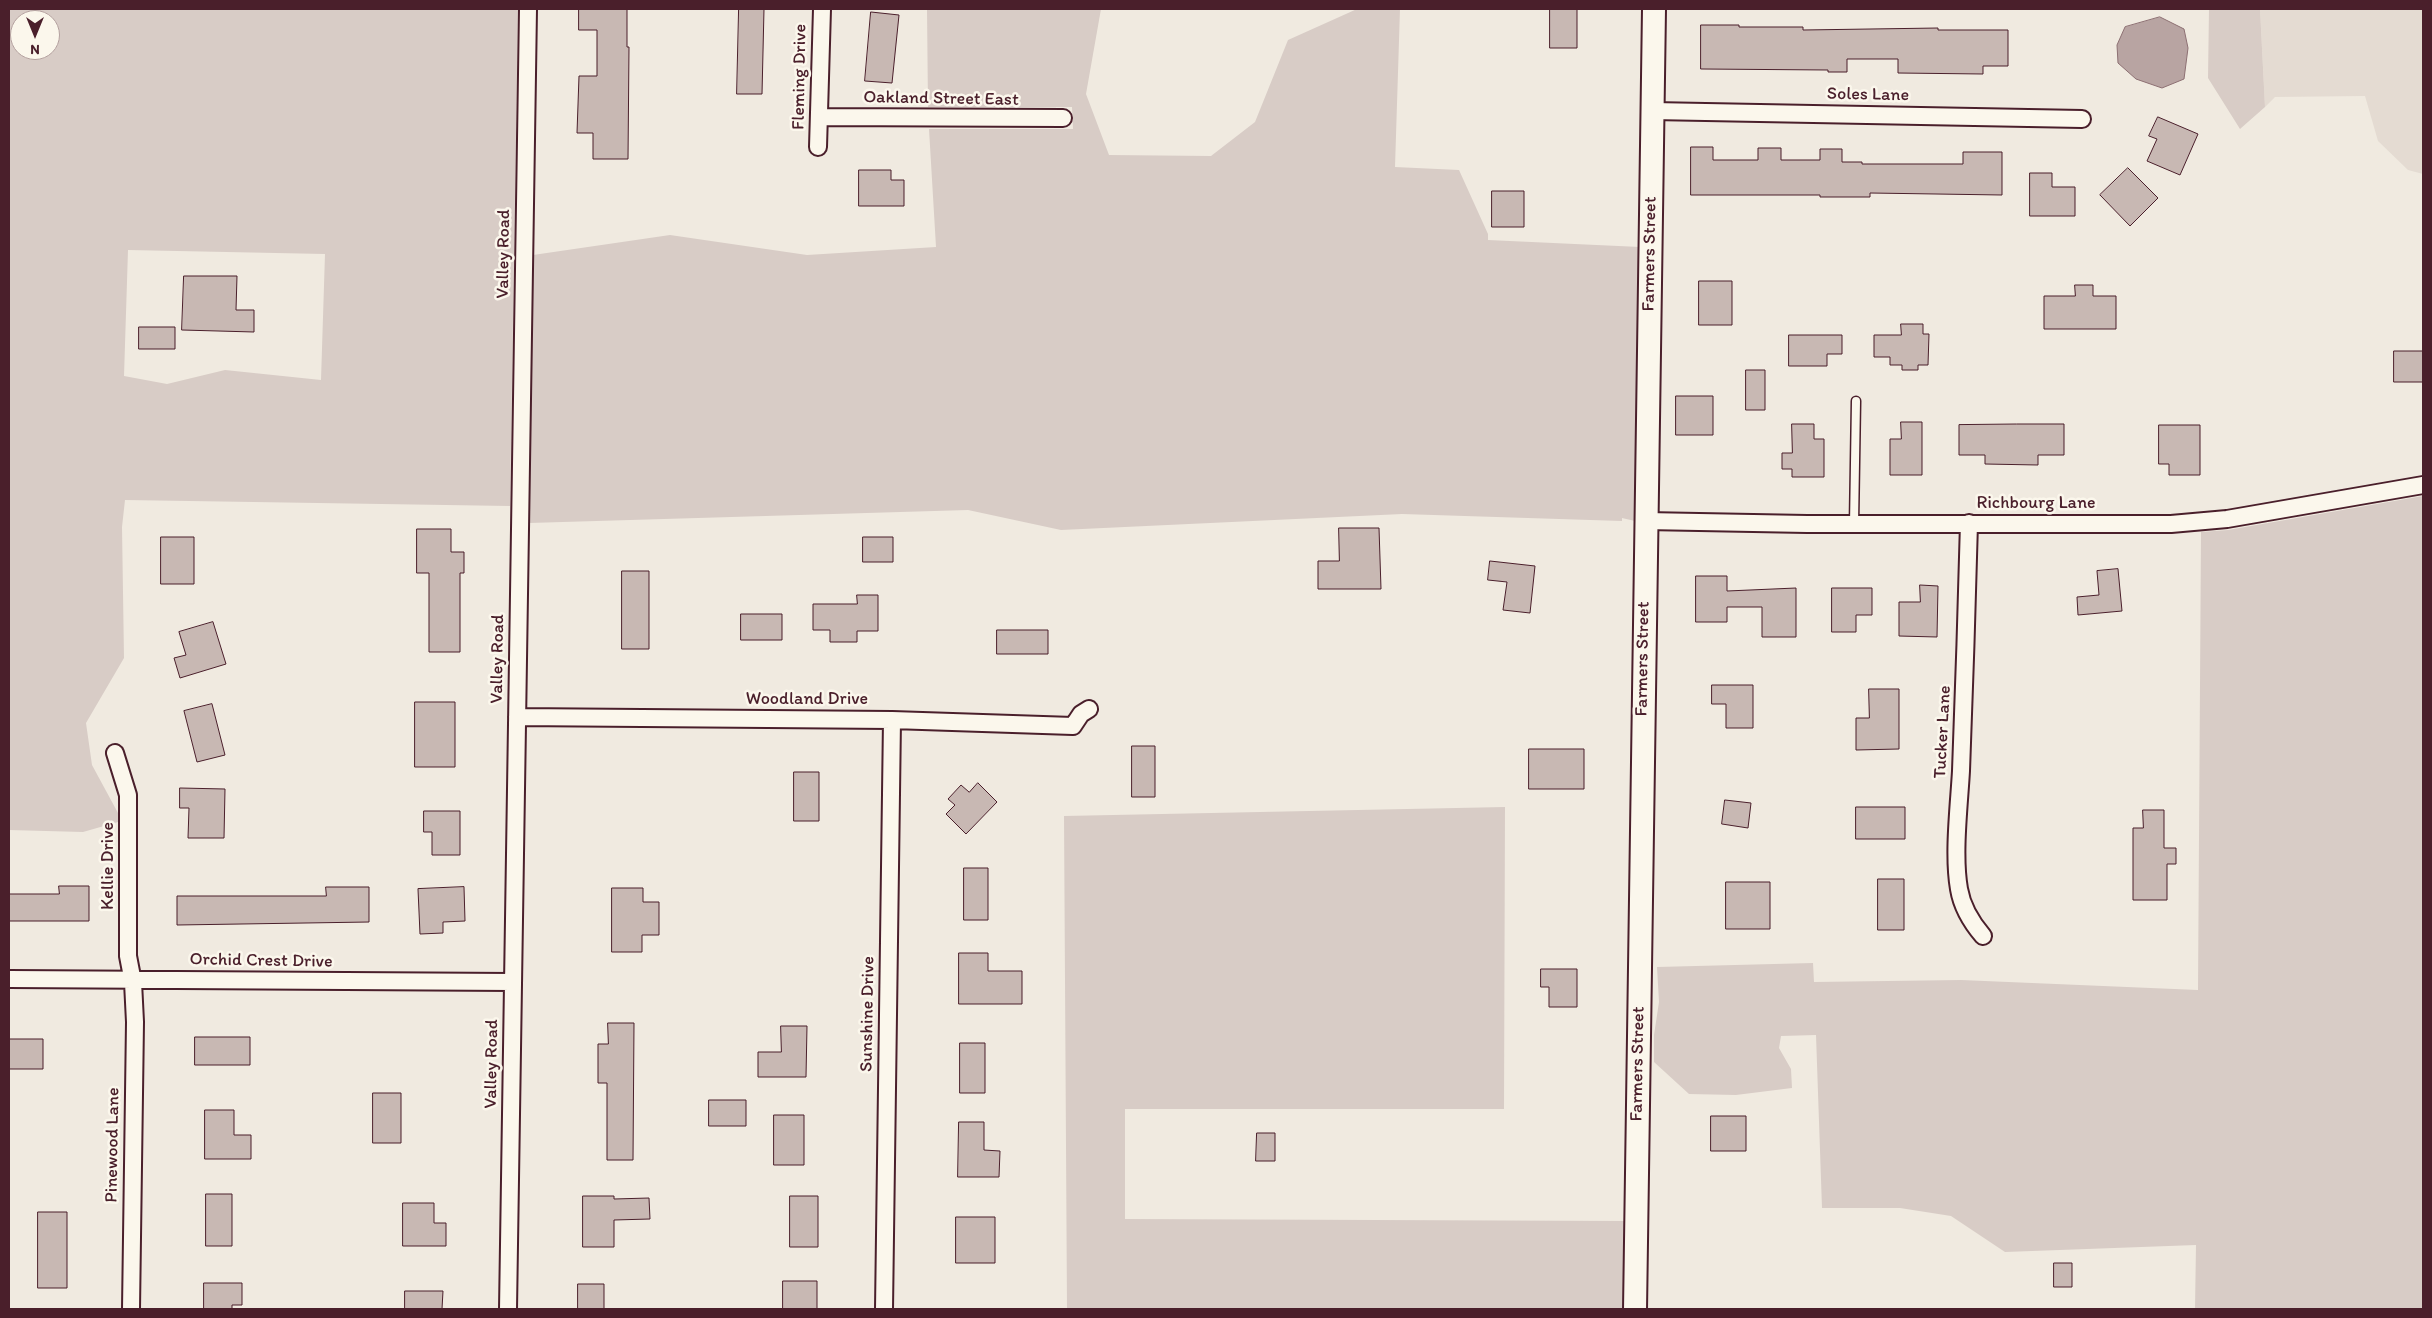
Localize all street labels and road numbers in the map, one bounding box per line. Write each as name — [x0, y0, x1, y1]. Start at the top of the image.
street label: Fleming Drive — [788, 24, 812, 130]
street label: Soles Lane — [1827, 83, 1909, 107]
street label: Oakland Street East — [863, 87, 1019, 111]
street label: Farmers Street — [1638, 196, 1662, 312]
street label: Valley Road — [492, 209, 516, 299]
street label: Richbourg Lane — [1976, 492, 2096, 514]
street label: Farmers Street — [1631, 601, 1655, 717]
street label: Valley Road — [486, 614, 510, 704]
street label: Tucker Lane — [1930, 685, 1956, 779]
street label: Woodland Drive — [746, 688, 868, 710]
street label: Kellie Drive — [97, 822, 119, 910]
street label: Orchid Crest Drive — [189, 949, 333, 973]
street label: Sunshine Drive — [856, 956, 880, 1072]
street label: Farmers Street — [1626, 1006, 1650, 1122]
street label: Valley Road — [480, 1019, 504, 1109]
street label: Pinewood Lane — [101, 1087, 125, 1203]

